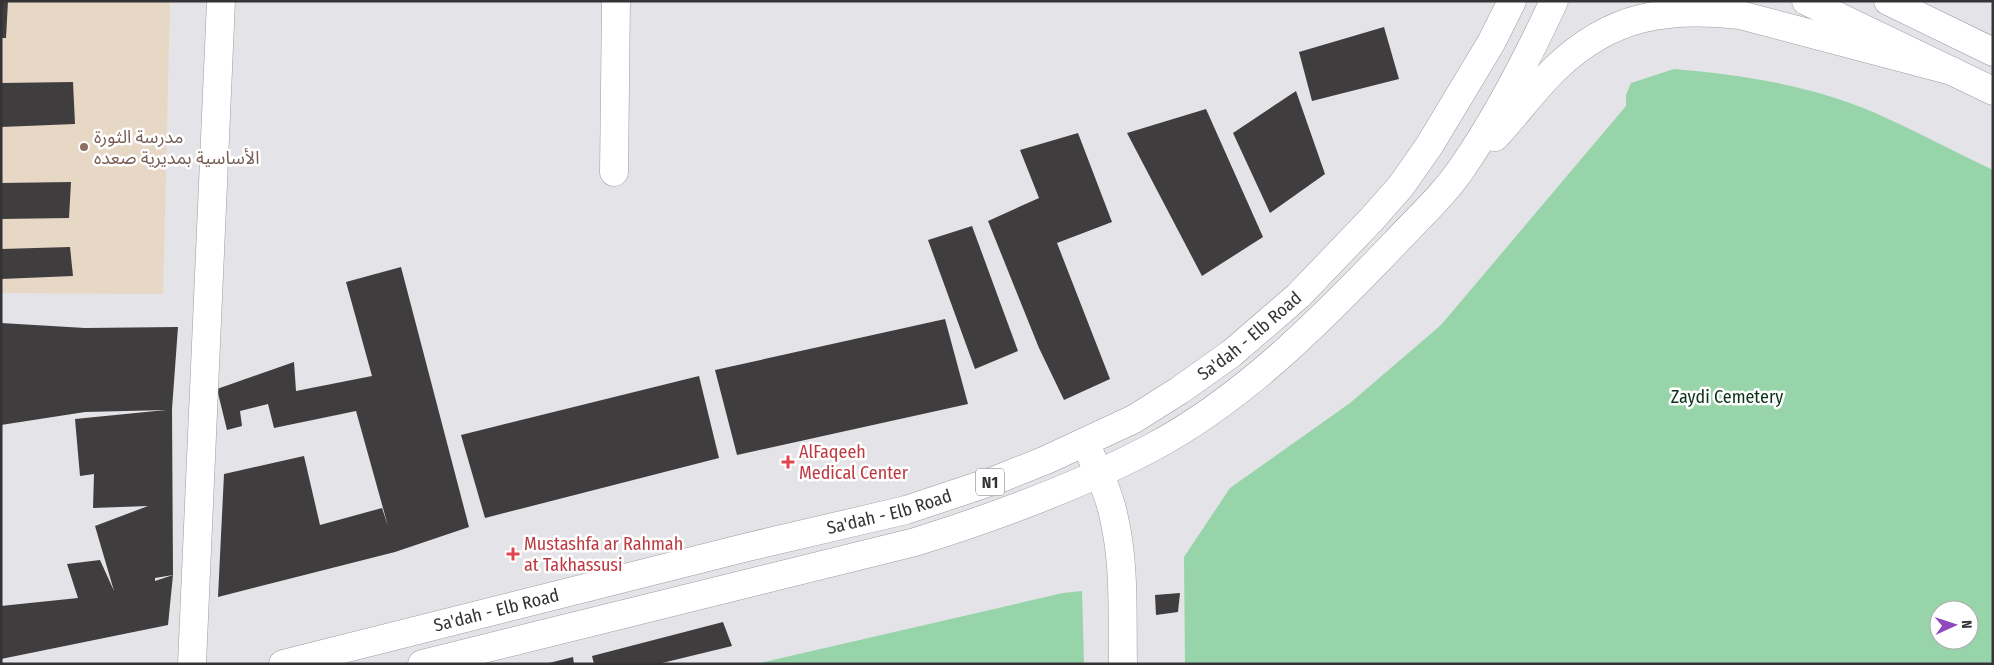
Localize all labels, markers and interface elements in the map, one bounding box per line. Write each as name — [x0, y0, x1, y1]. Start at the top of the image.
place label: مدرسة الثورة الأساسية بمديرية صعده — [94, 126, 260, 169]
marker: مدرسة الثورة الأساسية بمديرية صعده — [78, 141, 90, 153]
street label: Sa'dah - Elb Road — [1193, 287, 1306, 385]
park label: Zaydi Cemetery — [1671, 386, 1783, 408]
place label: AlFaqeeh Medical Center — [799, 441, 909, 484]
marker: AlFaqeeh Medical Center — [781, 455, 795, 469]
road number: N1 — [976, 468, 1004, 496]
street label: Sa'dah - Elb Road — [825, 485, 954, 539]
place label: Mustashfa ar Rahmah at Takhassusi — [524, 533, 683, 576]
marker: Mustashfa ar Rahmah at Takhassusi — [506, 547, 520, 561]
street label: Sa'dah - Elb Road — [431, 584, 561, 637]
north arrow — [1929, 600, 1979, 650]
text: N — [1958, 620, 1975, 629]

